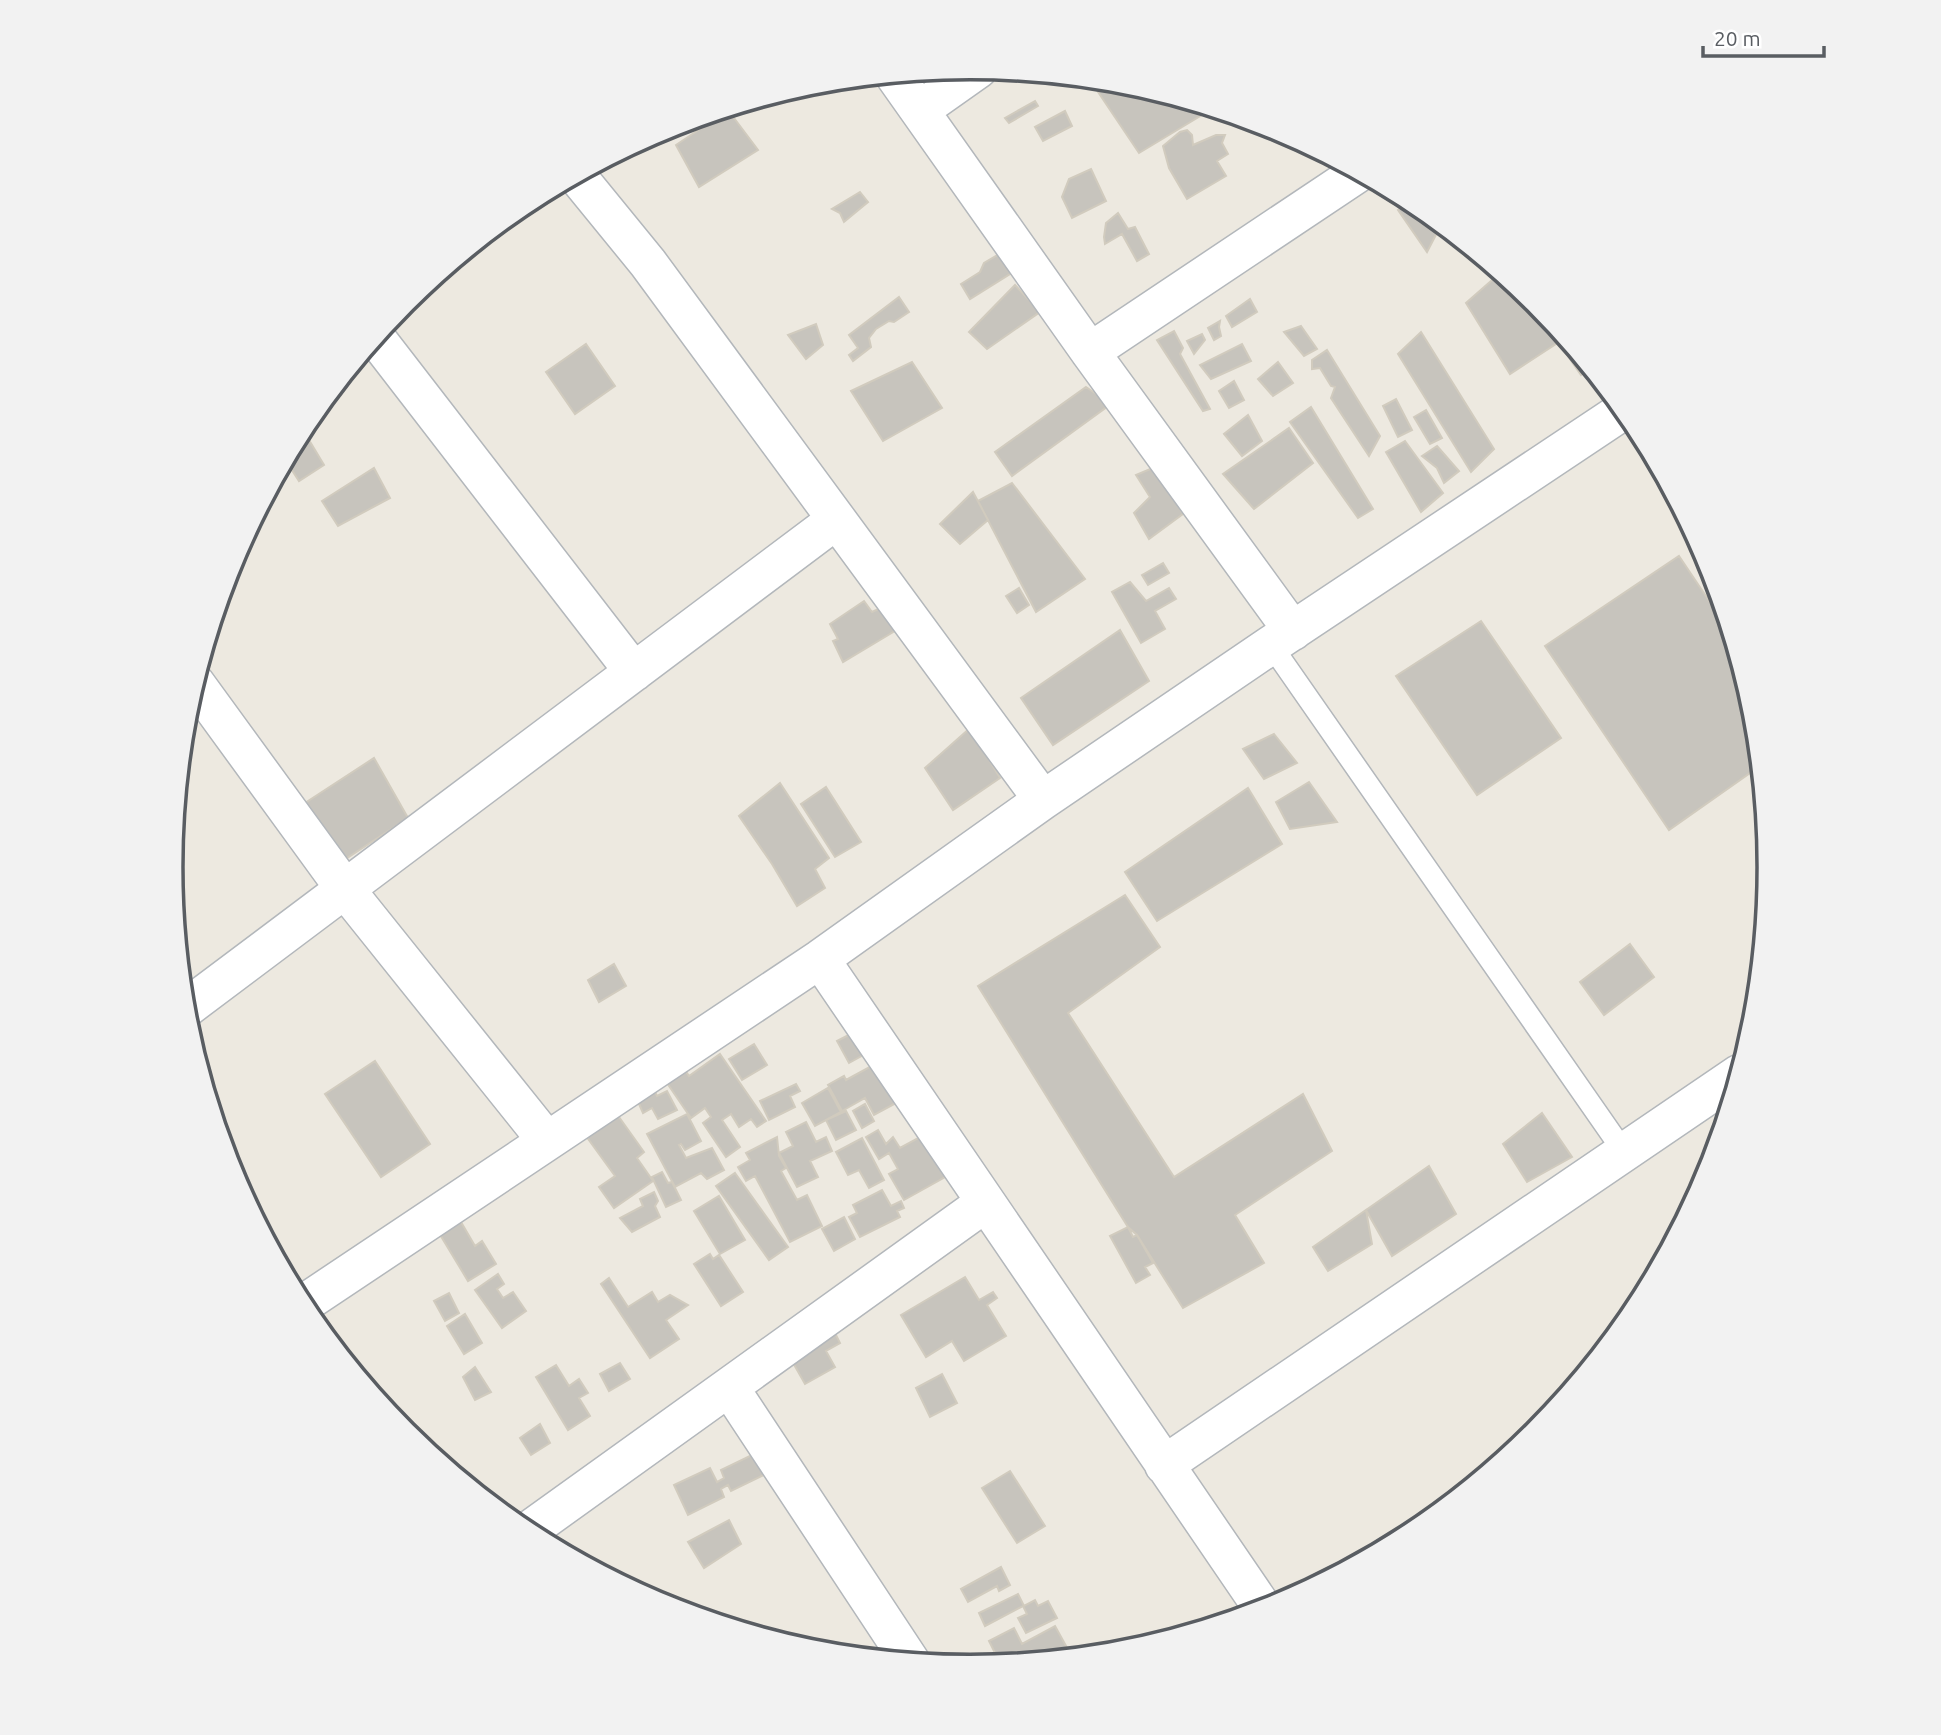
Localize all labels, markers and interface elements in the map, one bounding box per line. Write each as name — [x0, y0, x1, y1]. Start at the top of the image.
scale bar — [1703, 14, 1824, 58]
text: 20 m — [1714, 26, 1761, 50]

